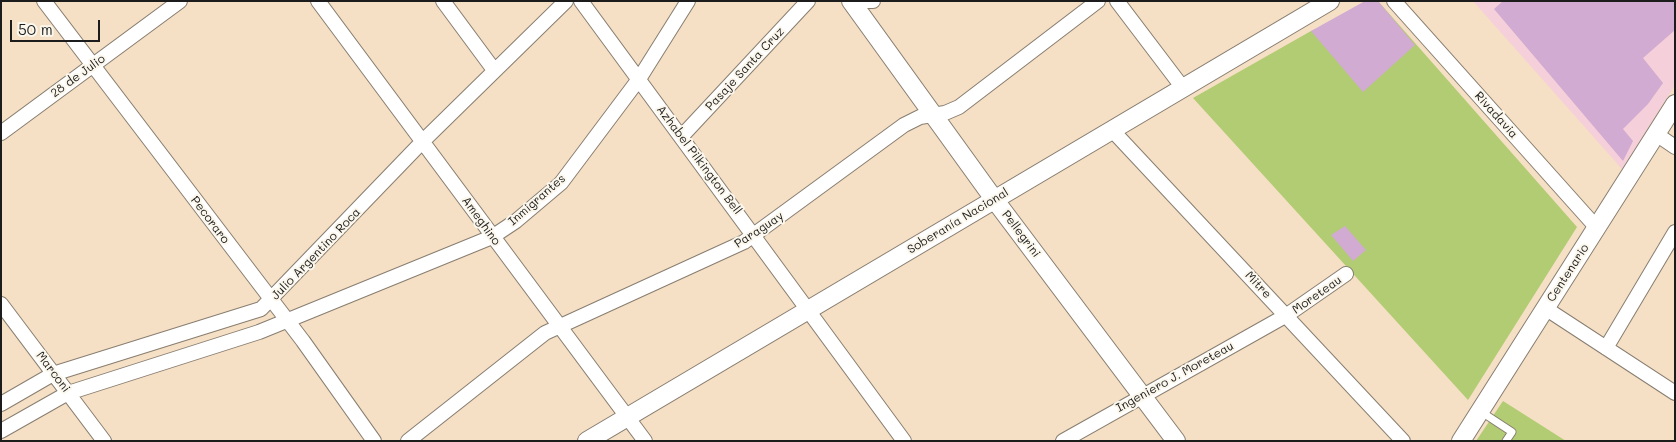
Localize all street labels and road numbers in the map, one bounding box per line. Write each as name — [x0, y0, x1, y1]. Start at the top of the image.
street label: Pasaje Santa Cruz — [703, 24, 787, 114]
street label: 28 de Julio — [48, 51, 108, 101]
street label: Rivadavia — [1471, 89, 1521, 141]
street label: Azhabel Pilkington Bell — [653, 103, 745, 217]
street label: Inmigrantes — [506, 171, 568, 229]
street label: Soberanía Nacional — [905, 185, 1011, 257]
street label: Pecoraro — [188, 193, 232, 247]
street label: Ameghino — [459, 194, 503, 248]
street label: Julio Argentino Roca — [268, 205, 364, 303]
street label: Pellegrini — [999, 208, 1043, 260]
street label: Paraguay — [732, 209, 786, 251]
street label: Centenario — [1544, 241, 1592, 305]
street label: Mitre — [1242, 268, 1274, 302]
street label: Moreteau — [1290, 273, 1344, 317]
street label: Ingeniero J. Moreteau — [1114, 339, 1236, 415]
street label: Marconi — [33, 349, 73, 395]

